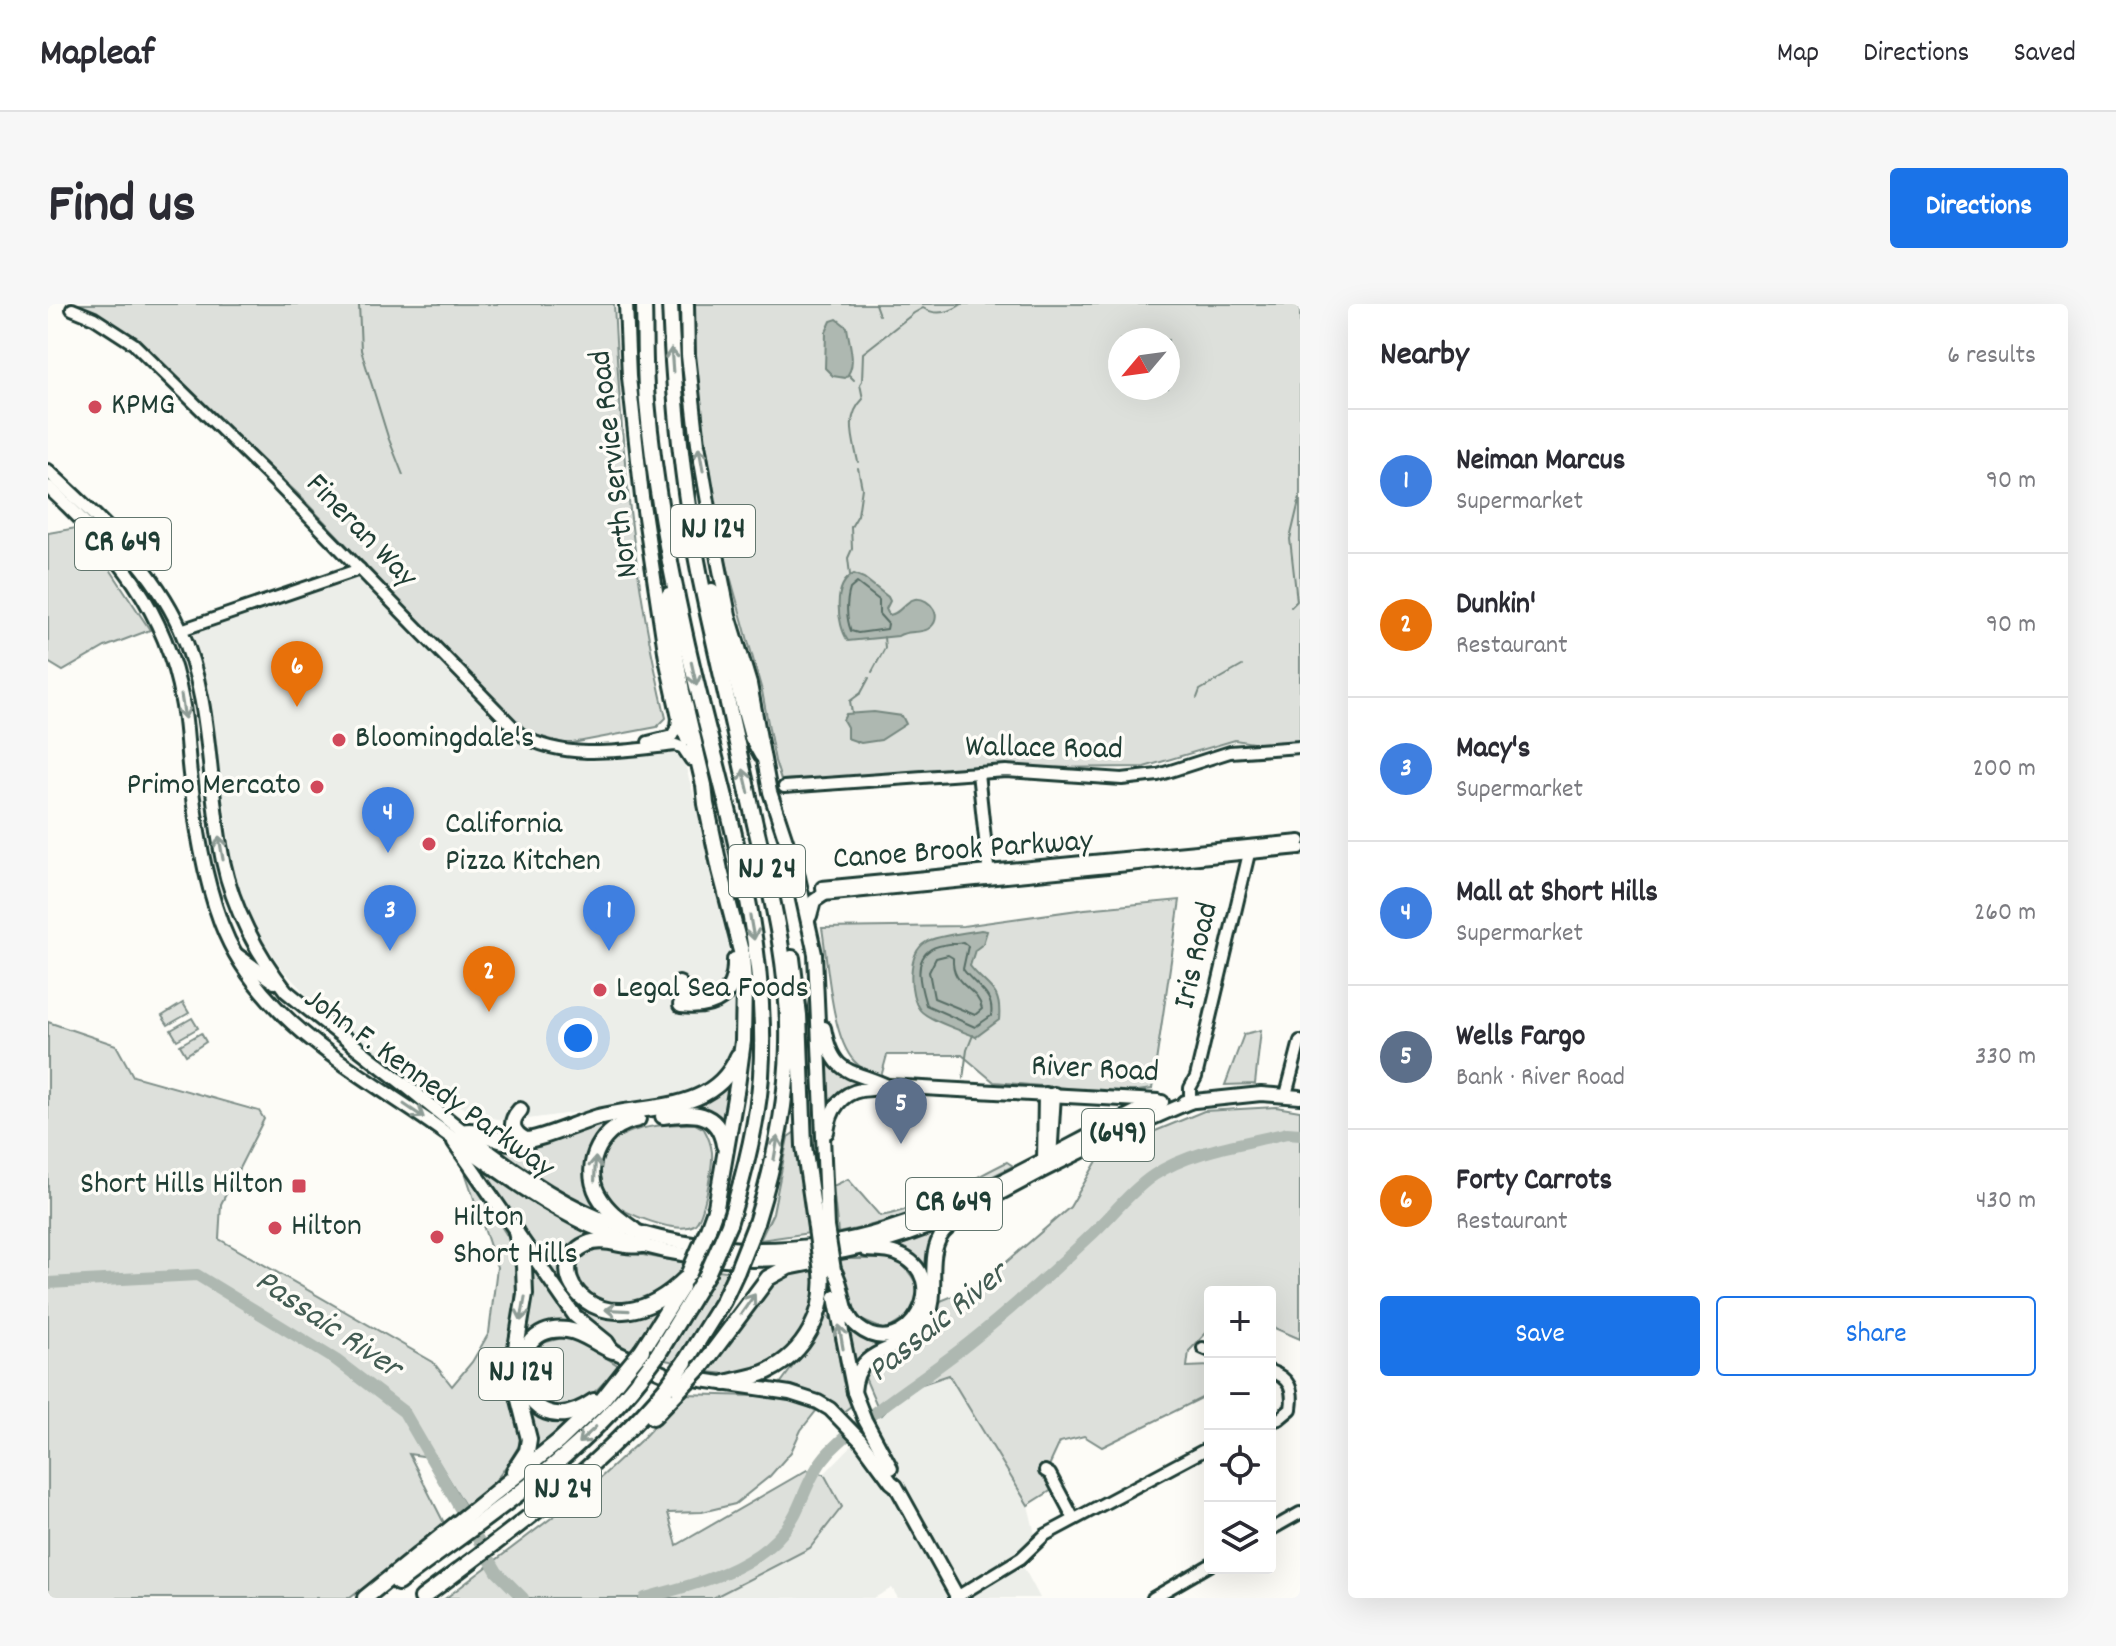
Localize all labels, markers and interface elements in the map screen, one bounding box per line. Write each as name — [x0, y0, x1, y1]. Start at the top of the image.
text: Mapleaf — [40, 28, 155, 83]
text: Map — [1777, 35, 1819, 75]
text: Directions — [1863, 35, 1969, 75]
text: Saved — [2013, 35, 2076, 75]
text: Find us — [48, 168, 196, 248]
button: Directions — [1890, 168, 2068, 248]
north arrow — [1108, 328, 1180, 400]
text: Nearby — [1380, 332, 1469, 381]
text: 6 results — [1947, 338, 2036, 375]
one-way arrow — [664, 347, 679, 374]
street label: North Service Road — [579, 348, 653, 580]
place label: KPMG — [111, 384, 175, 430]
marker: KPMG — [86, 398, 104, 416]
text: Neiman Marcus — [1456, 441, 1625, 484]
one-way arrow — [692, 447, 707, 472]
text: 1 — [1403, 463, 1409, 500]
text: 90 m — [1986, 463, 2036, 500]
street label: Fineran Way — [293, 464, 427, 601]
text: Supermarket — [1456, 484, 1583, 521]
road number: NJ 124 — [671, 505, 755, 557]
road number: CR 649 — [75, 518, 171, 570]
text: Dunkin' — [1456, 585, 1536, 628]
text: 2 — [1400, 607, 1412, 644]
text: 90 m — [1986, 607, 2036, 644]
text: Restaurant — [1456, 628, 1568, 665]
pin: 6 — [271, 641, 323, 707]
one-way arrow — [688, 661, 703, 687]
one-way arrow — [176, 694, 191, 719]
place label: Bloomingdale's — [355, 717, 534, 763]
street label: Wallace Road — [965, 726, 1123, 774]
text: Macy's — [1456, 729, 1530, 772]
marker: Bloomingdale's — [330, 731, 348, 749]
text: 3 — [1400, 751, 1412, 788]
text: 200 m — [1972, 751, 2036, 788]
place label: Primo Mercato — [127, 764, 301, 810]
one-way arrow — [738, 769, 753, 795]
text: Supermarket — [1456, 772, 1583, 809]
marker: Primo Mercato — [308, 778, 326, 796]
pin: 4 — [362, 787, 414, 853]
place label: California Pizza Kitchen — [445, 803, 601, 886]
street label: Canoe Brook Parkway — [832, 820, 1095, 884]
marker: California Pizza Kitchen — [420, 835, 438, 853]
one-way arrow — [213, 836, 228, 861]
road number: NJ 24 — [729, 845, 805, 897]
text: Mall at Short Hills — [1456, 873, 1658, 916]
pin: 3 — [364, 885, 416, 951]
pin: 1 — [583, 885, 635, 951]
text: 4 — [1401, 895, 1411, 932]
text: 260 m — [1974, 895, 2036, 932]
street label: Iris Road — [1163, 898, 1233, 1014]
one-way arrow — [746, 914, 761, 940]
text: Supermarket — [1456, 916, 1583, 953]
pin: 2 — [463, 946, 515, 1012]
place label: Legal Sea Foods — [616, 967, 809, 1013]
street label: John F. Kennedy Parkway — [293, 978, 564, 1193]
marker: Legal Sea Foods — [591, 981, 609, 999]
text: Wells Fargo — [1456, 1017, 1585, 1060]
your location — [558, 1018, 598, 1058]
text: 5 — [1400, 1039, 1412, 1076]
text: 330 m — [1975, 1039, 2036, 1076]
street label: River Road — [1030, 1045, 1160, 1097]
text: Bank · River Road — [1456, 1060, 1625, 1097]
pin: 5 — [875, 1078, 927, 1144]
one-way arrow — [402, 1104, 425, 1120]
road number: (649) — [1082, 1109, 1154, 1161]
one-way arrow — [770, 1136, 785, 1162]
one-way arrow — [587, 1156, 602, 1183]
text: Forty Carrots — [1456, 1161, 1612, 1204]
place label: Short Hills Hilton — [80, 1163, 283, 1209]
marker: Short Hills Hilton — [290, 1177, 308, 1195]
road number: CR 649 — [906, 1178, 1002, 1230]
text: 6 — [1400, 1183, 1412, 1220]
text: 430 m — [1976, 1183, 2036, 1220]
place label: Hilton Short Hills — [453, 1196, 578, 1279]
text: Restaurant — [1456, 1204, 1568, 1241]
place label: Hilton — [291, 1205, 362, 1251]
marker: Hilton — [266, 1219, 284, 1237]
marker: Hilton Short Hills — [428, 1228, 446, 1246]
water label: Passaic River — [858, 1250, 1022, 1396]
water label: Passaic River — [244, 1259, 413, 1395]
map controls — [1204, 1286, 1276, 1574]
button: + — [1204, 1286, 1276, 1358]
one-way arrow — [740, 1293, 756, 1315]
one-way arrow — [514, 1296, 529, 1321]
button: Save — [1380, 1296, 1700, 1376]
button: Share — [1716, 1296, 2036, 1376]
one-way arrow — [604, 1302, 631, 1317]
one-way arrow — [833, 1325, 848, 1351]
road number: NJ 124 — [479, 1348, 563, 1400]
button: − — [1204, 1358, 1276, 1430]
one-way arrow — [577, 1426, 597, 1444]
button: locate — [1204, 1430, 1276, 1502]
road number: NJ 24 — [525, 1465, 601, 1517]
button: layers — [1204, 1502, 1276, 1574]

